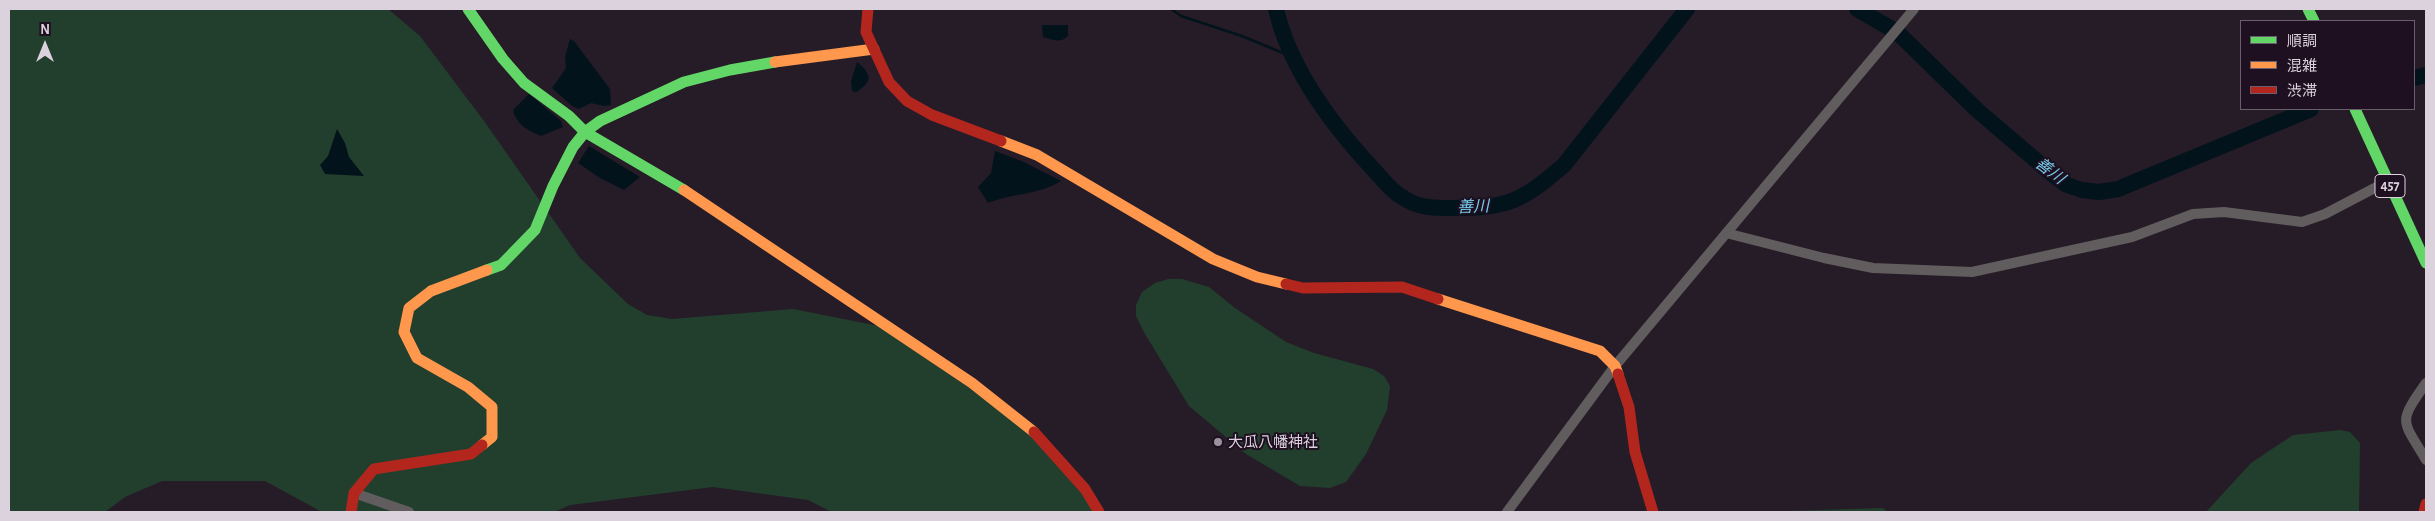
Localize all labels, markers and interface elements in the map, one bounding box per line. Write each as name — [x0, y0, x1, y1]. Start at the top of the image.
north arrow — [20, 20, 70, 70]
legend — [2240, 20, 2415, 110]
text: N — [40, 23, 50, 37]
text: 順調 — [2287, 34, 2317, 49]
text: 混雑 — [2287, 59, 2317, 74]
text: 渋滞 — [2287, 84, 2317, 99]
water label: 善川 — [2031, 154, 2069, 188]
road number: 457 — [2375, 175, 2405, 198]
water label: 善川 — [1457, 197, 1489, 217]
place label: 大瓜八幡神社 — [1228, 433, 1318, 451]
marker: 大瓜八幡神社 — [1212, 436, 1224, 448]

